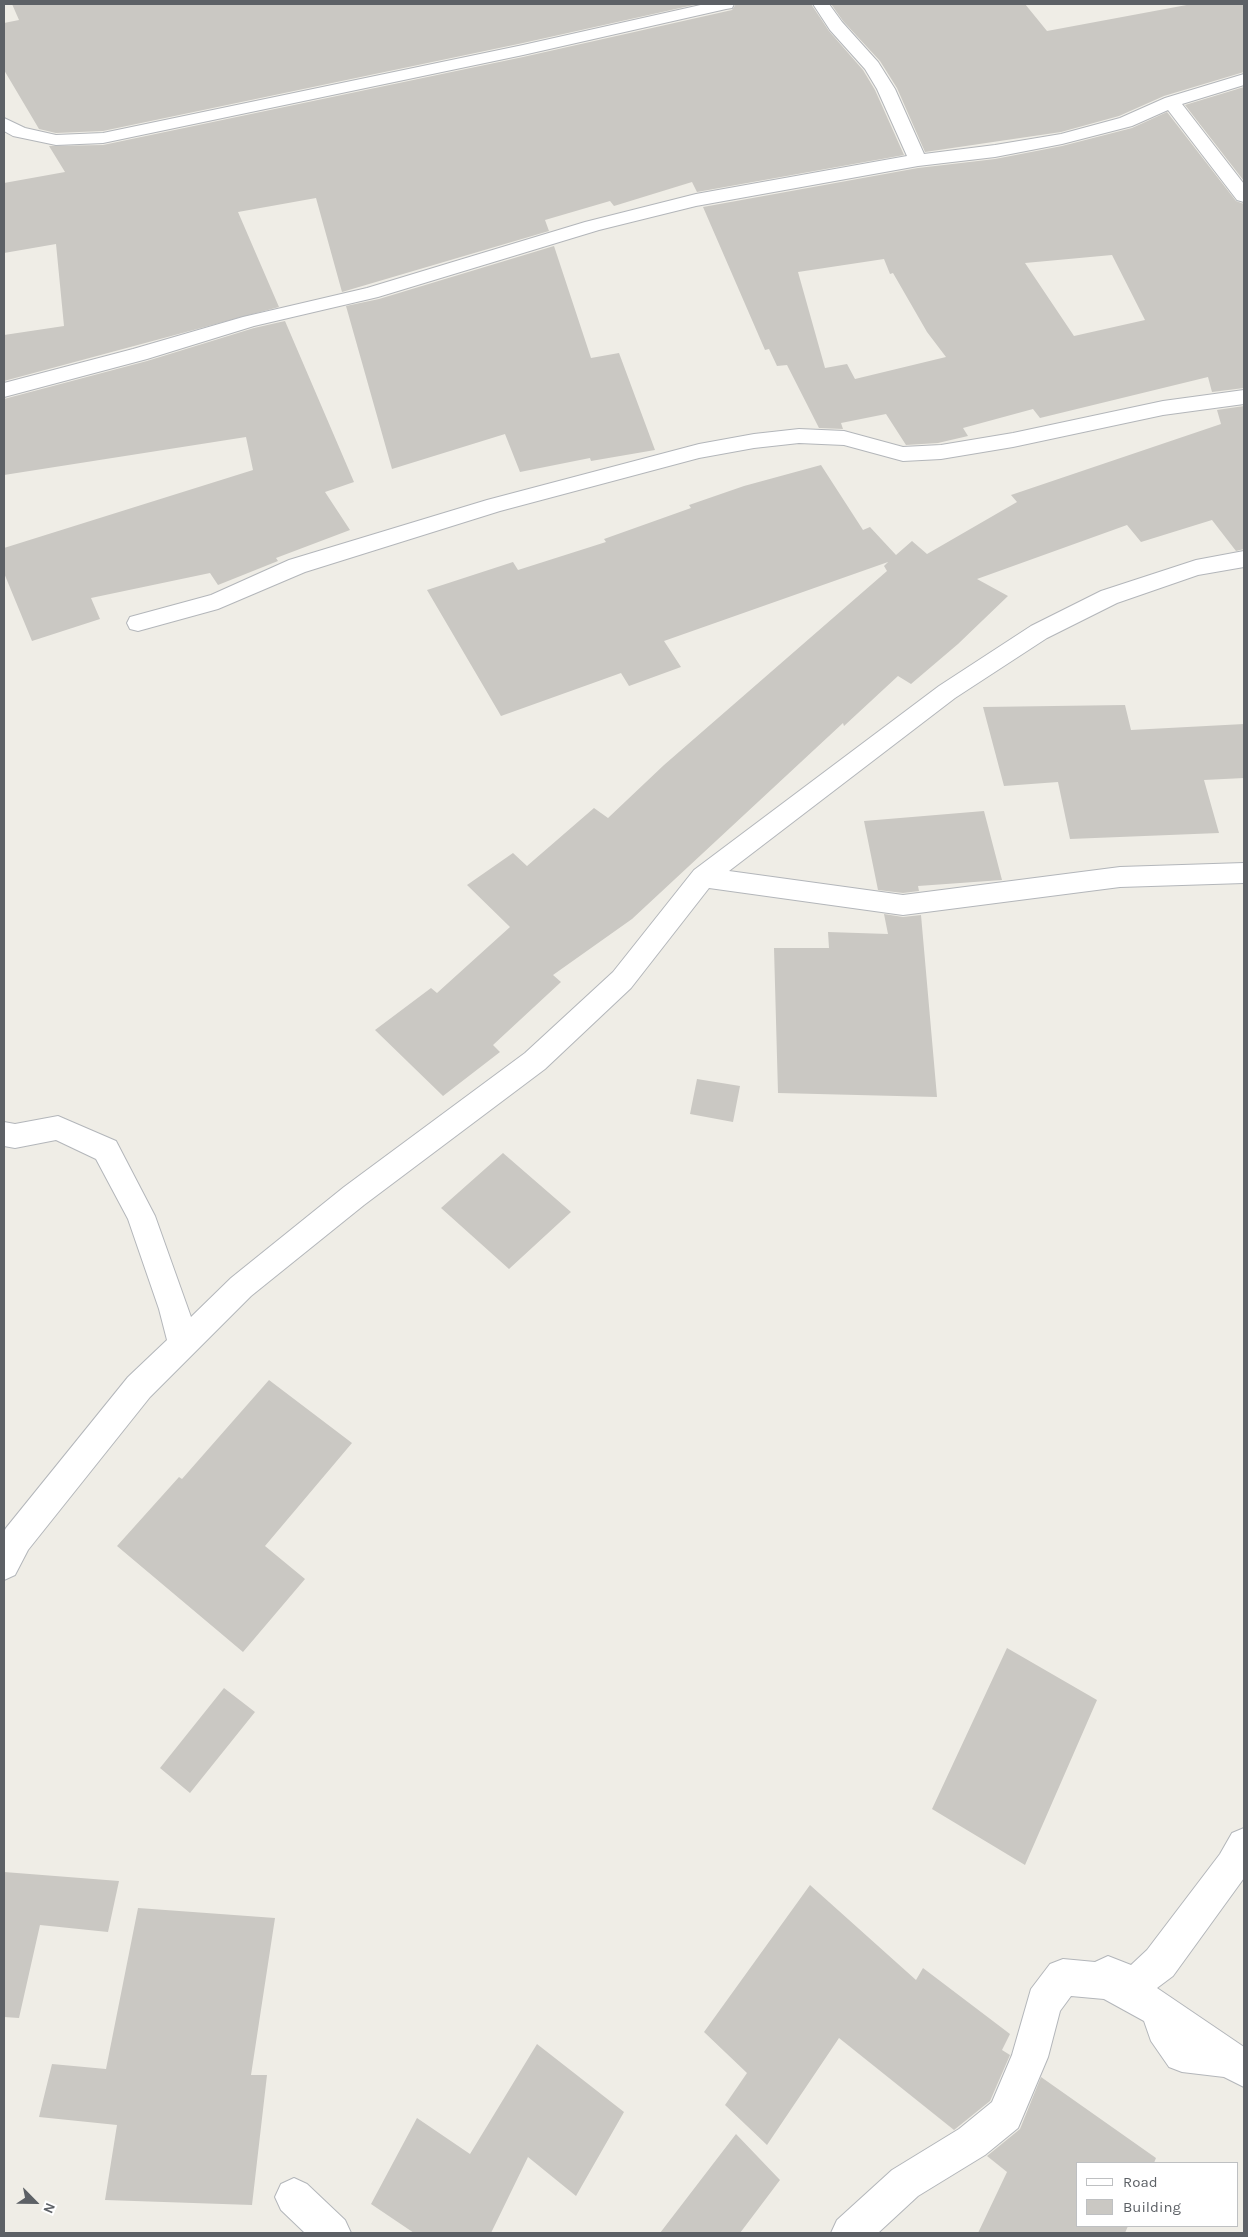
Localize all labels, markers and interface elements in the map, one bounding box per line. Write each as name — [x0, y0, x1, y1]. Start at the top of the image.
legend — [1076, 2162, 1238, 2227]
text: Road — [1123, 2173, 1158, 2191]
north arrow — [10, 2177, 60, 2227]
text: Building — [1123, 2198, 1181, 2216]
text: N — [39, 2200, 59, 2216]

